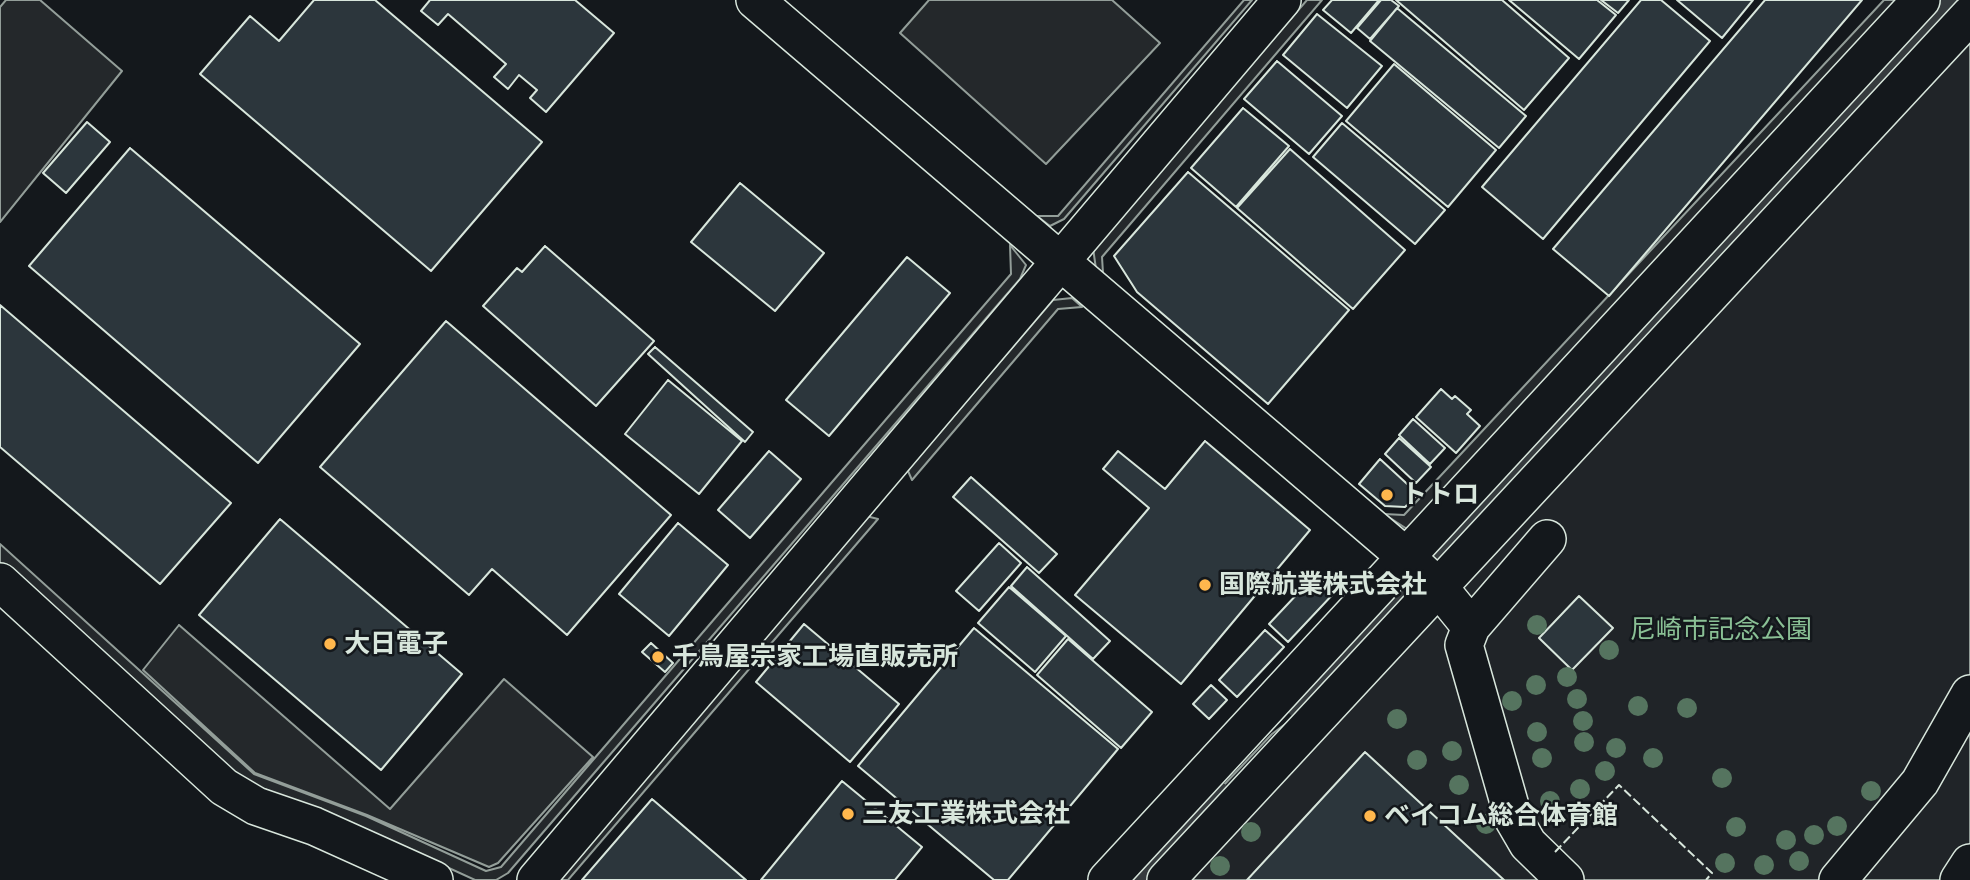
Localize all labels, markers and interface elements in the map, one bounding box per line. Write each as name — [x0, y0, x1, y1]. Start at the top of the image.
place label: トトロ — [1401, 479, 1479, 511]
marker: トトロ — [1379, 487, 1395, 503]
place label: 国際航業株式会社 — [1219, 569, 1427, 601]
marker: 国際航業株式会社 — [1197, 577, 1213, 593]
park label: 尼崎市記念公園 — [1630, 614, 1812, 646]
place label: 大日電子 — [344, 628, 448, 660]
marker: 大日電子 — [322, 636, 338, 652]
place label: 千鳥屋宗家工場直販売所 — [672, 641, 958, 673]
marker: 千鳥屋宗家工場直販売所 — [650, 649, 666, 665]
place label: 三友工業株式会社 — [862, 798, 1070, 830]
place label: ベイコム総合体育館 — [1384, 800, 1618, 832]
marker: 三友工業株式会社 — [840, 806, 856, 822]
marker: ベイコム総合体育館 — [1362, 808, 1378, 824]

